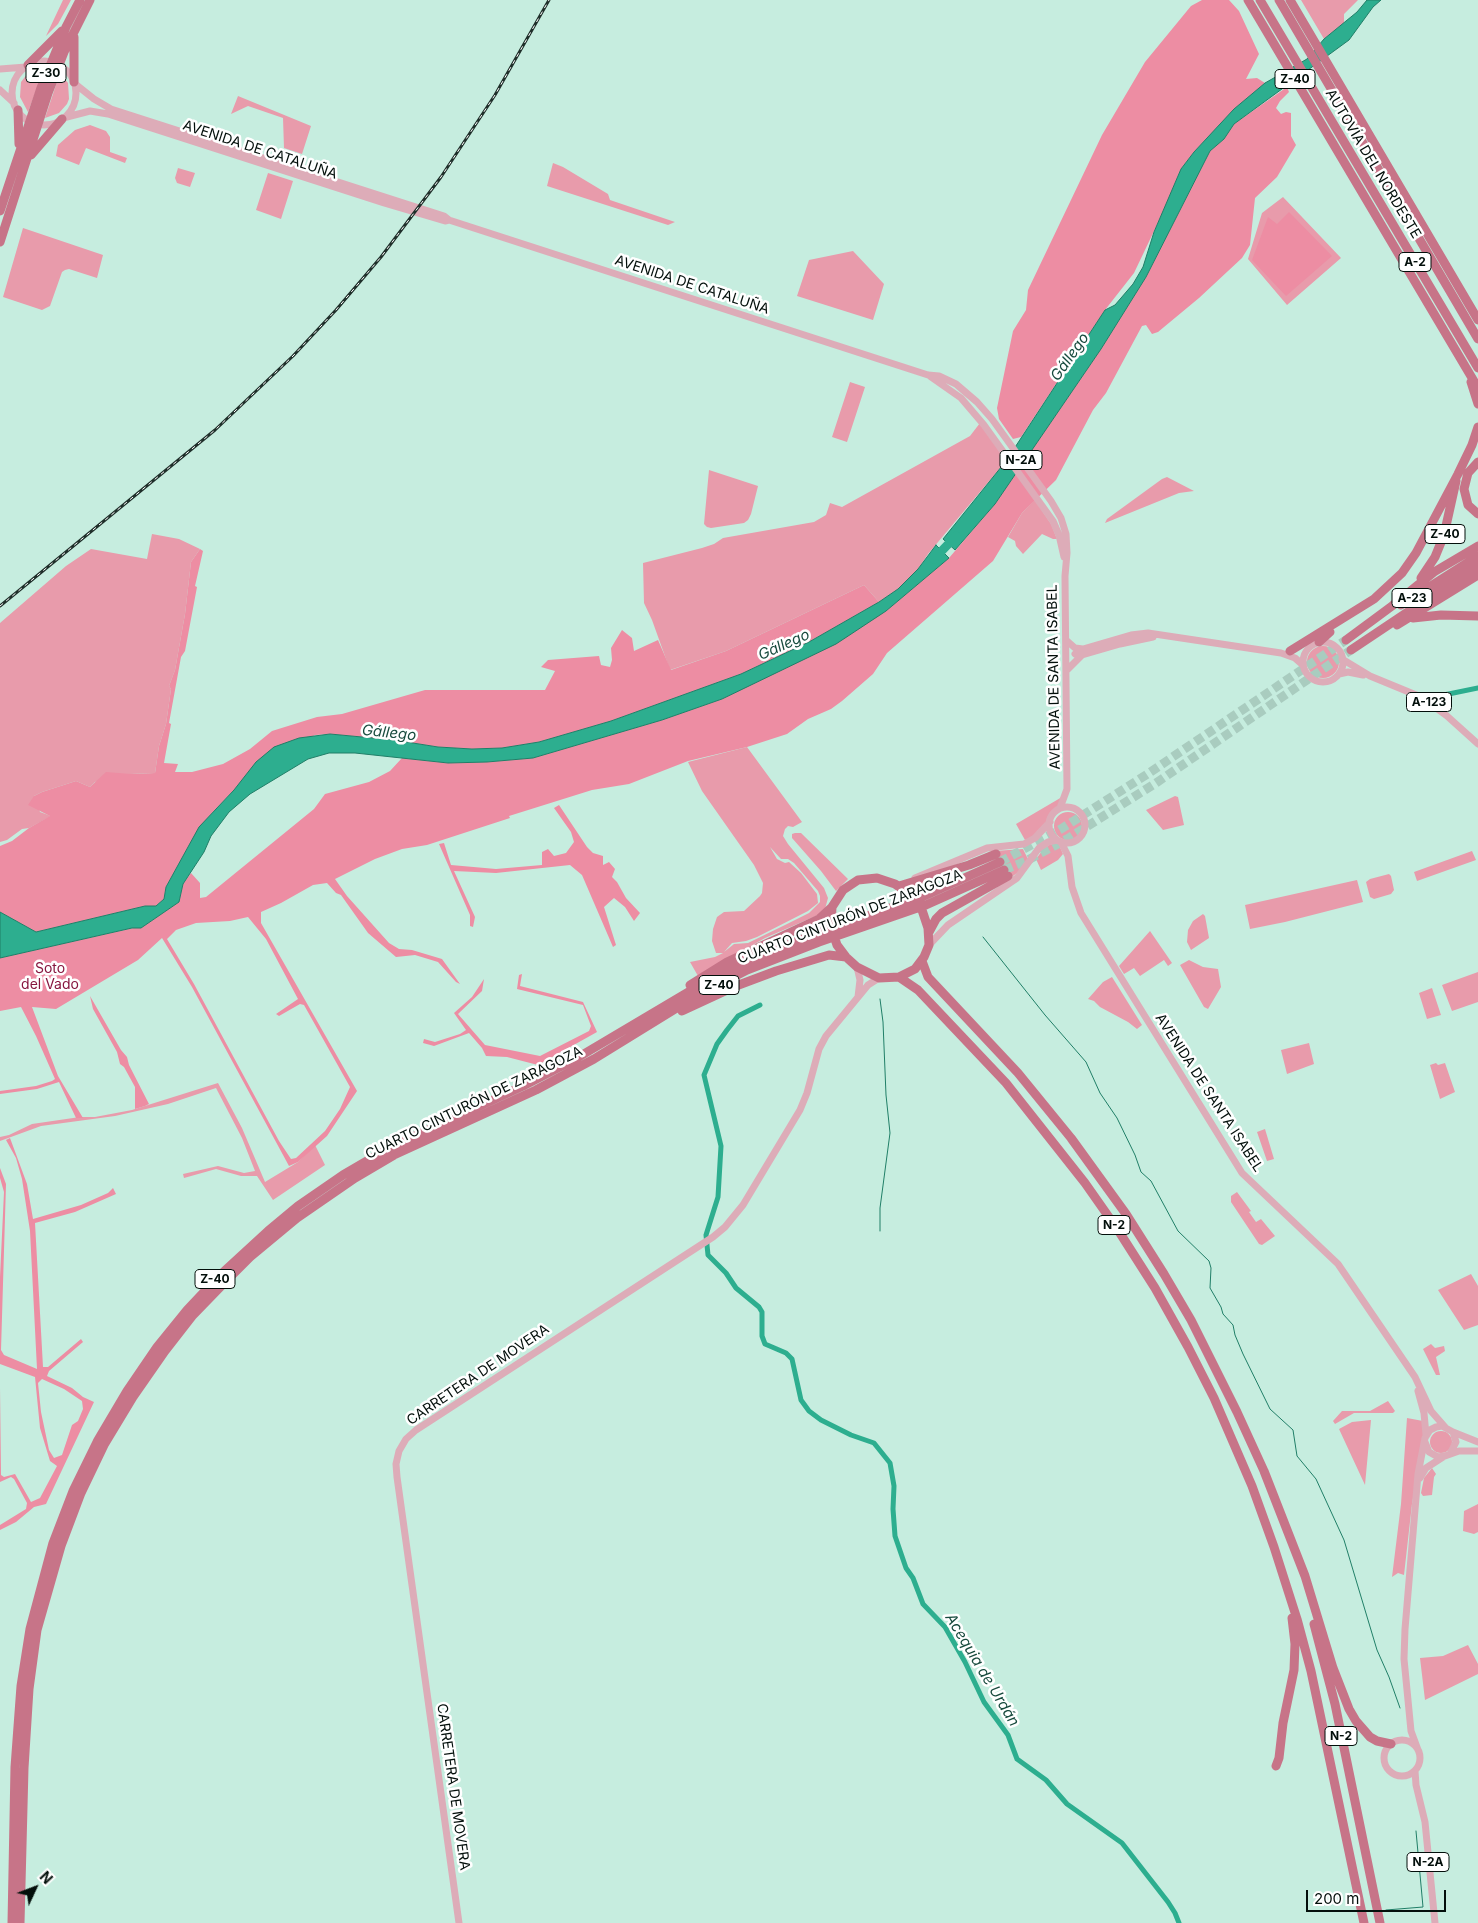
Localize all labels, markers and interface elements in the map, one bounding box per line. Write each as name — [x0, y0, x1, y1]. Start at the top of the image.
road number: Z-30 — [26, 64, 66, 82]
road number: Z-40 — [1275, 70, 1315, 88]
street label: AUTOVÍA DEL NORDESTE — [1322, 86, 1424, 242]
street label: AVENIDA DE CATALUÑA — [181, 117, 339, 183]
street label: AVENIDA DE CATALUÑA — [613, 252, 771, 318]
road number: A-2 — [1399, 252, 1431, 272]
water label: Gállego — [1047, 330, 1093, 384]
road number: N-2A — [1000, 450, 1042, 470]
road number: Z-40 — [1425, 524, 1465, 544]
street label: AVENIDA DE SANTA ISABEL — [1044, 584, 1064, 770]
road number: A-23 — [1392, 588, 1432, 608]
water label: Gállego — [755, 626, 813, 664]
road number: A-123 — [1406, 692, 1452, 712]
water label: Gállego — [361, 721, 417, 745]
street label: CUARTO CINTURÓN DE ZARAGOZA — [735, 866, 965, 968]
park label: Soto del Vado — [21, 961, 79, 994]
road number: Z-40 — [699, 976, 739, 994]
street label: AVENIDA DE SANTA ISABEL — [1151, 1011, 1267, 1175]
street label: CUARTO CINTURÓN DE ZARAGOZA — [363, 1043, 585, 1163]
road number: N-2 — [1098, 1216, 1130, 1234]
road number: Z-40 — [195, 1270, 235, 1288]
street label: CARRETERA DE MOVERA — [404, 1321, 552, 1429]
water label: Acequia de Urdán — [941, 1610, 1023, 1730]
street label: CARRETERA DE MOVERA — [433, 1703, 473, 1871]
road number: N-2 — [1325, 1726, 1357, 1745]
road number: N-2A — [1407, 1852, 1449, 1871]
north arrow — [10, 1863, 60, 1913]
text: N — [36, 1868, 56, 1887]
scale bar — [1308, 1880, 1448, 1912]
text: 200 m — [1314, 1889, 1359, 1908]

